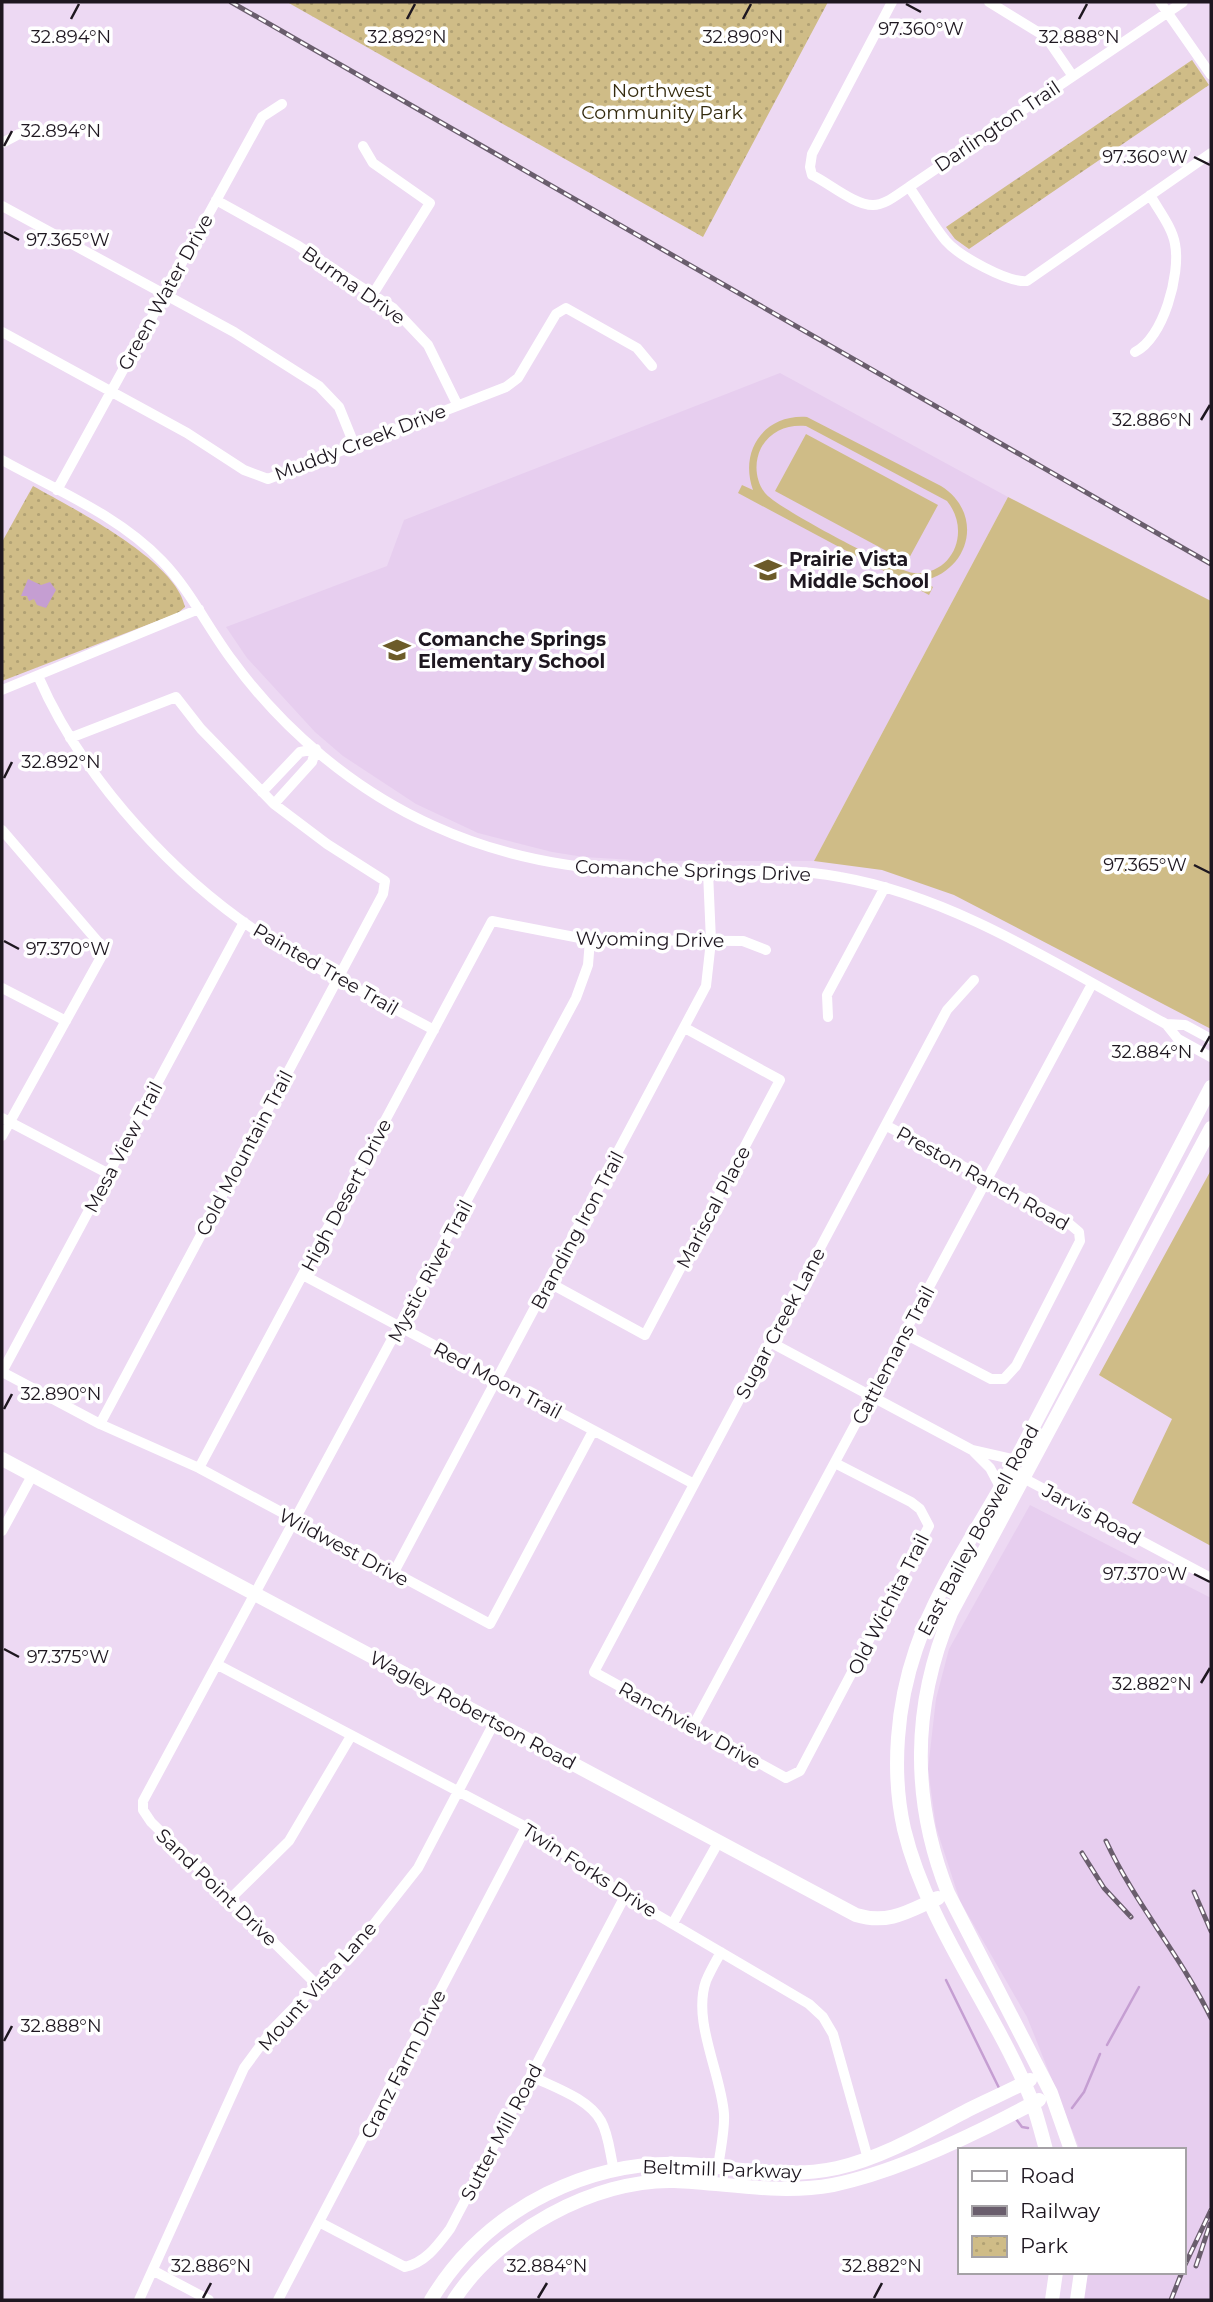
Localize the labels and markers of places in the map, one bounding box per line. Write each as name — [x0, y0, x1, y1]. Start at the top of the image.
place label: Prairie Vista Middle School — [789, 548, 929, 593]
school or university icon: Prairie Vista Middle School — [753, 555, 783, 585]
place label: Comanche Springs Elementary School — [418, 628, 606, 673]
school or university icon: Comanche Springs Elementary School — [382, 635, 412, 665]

